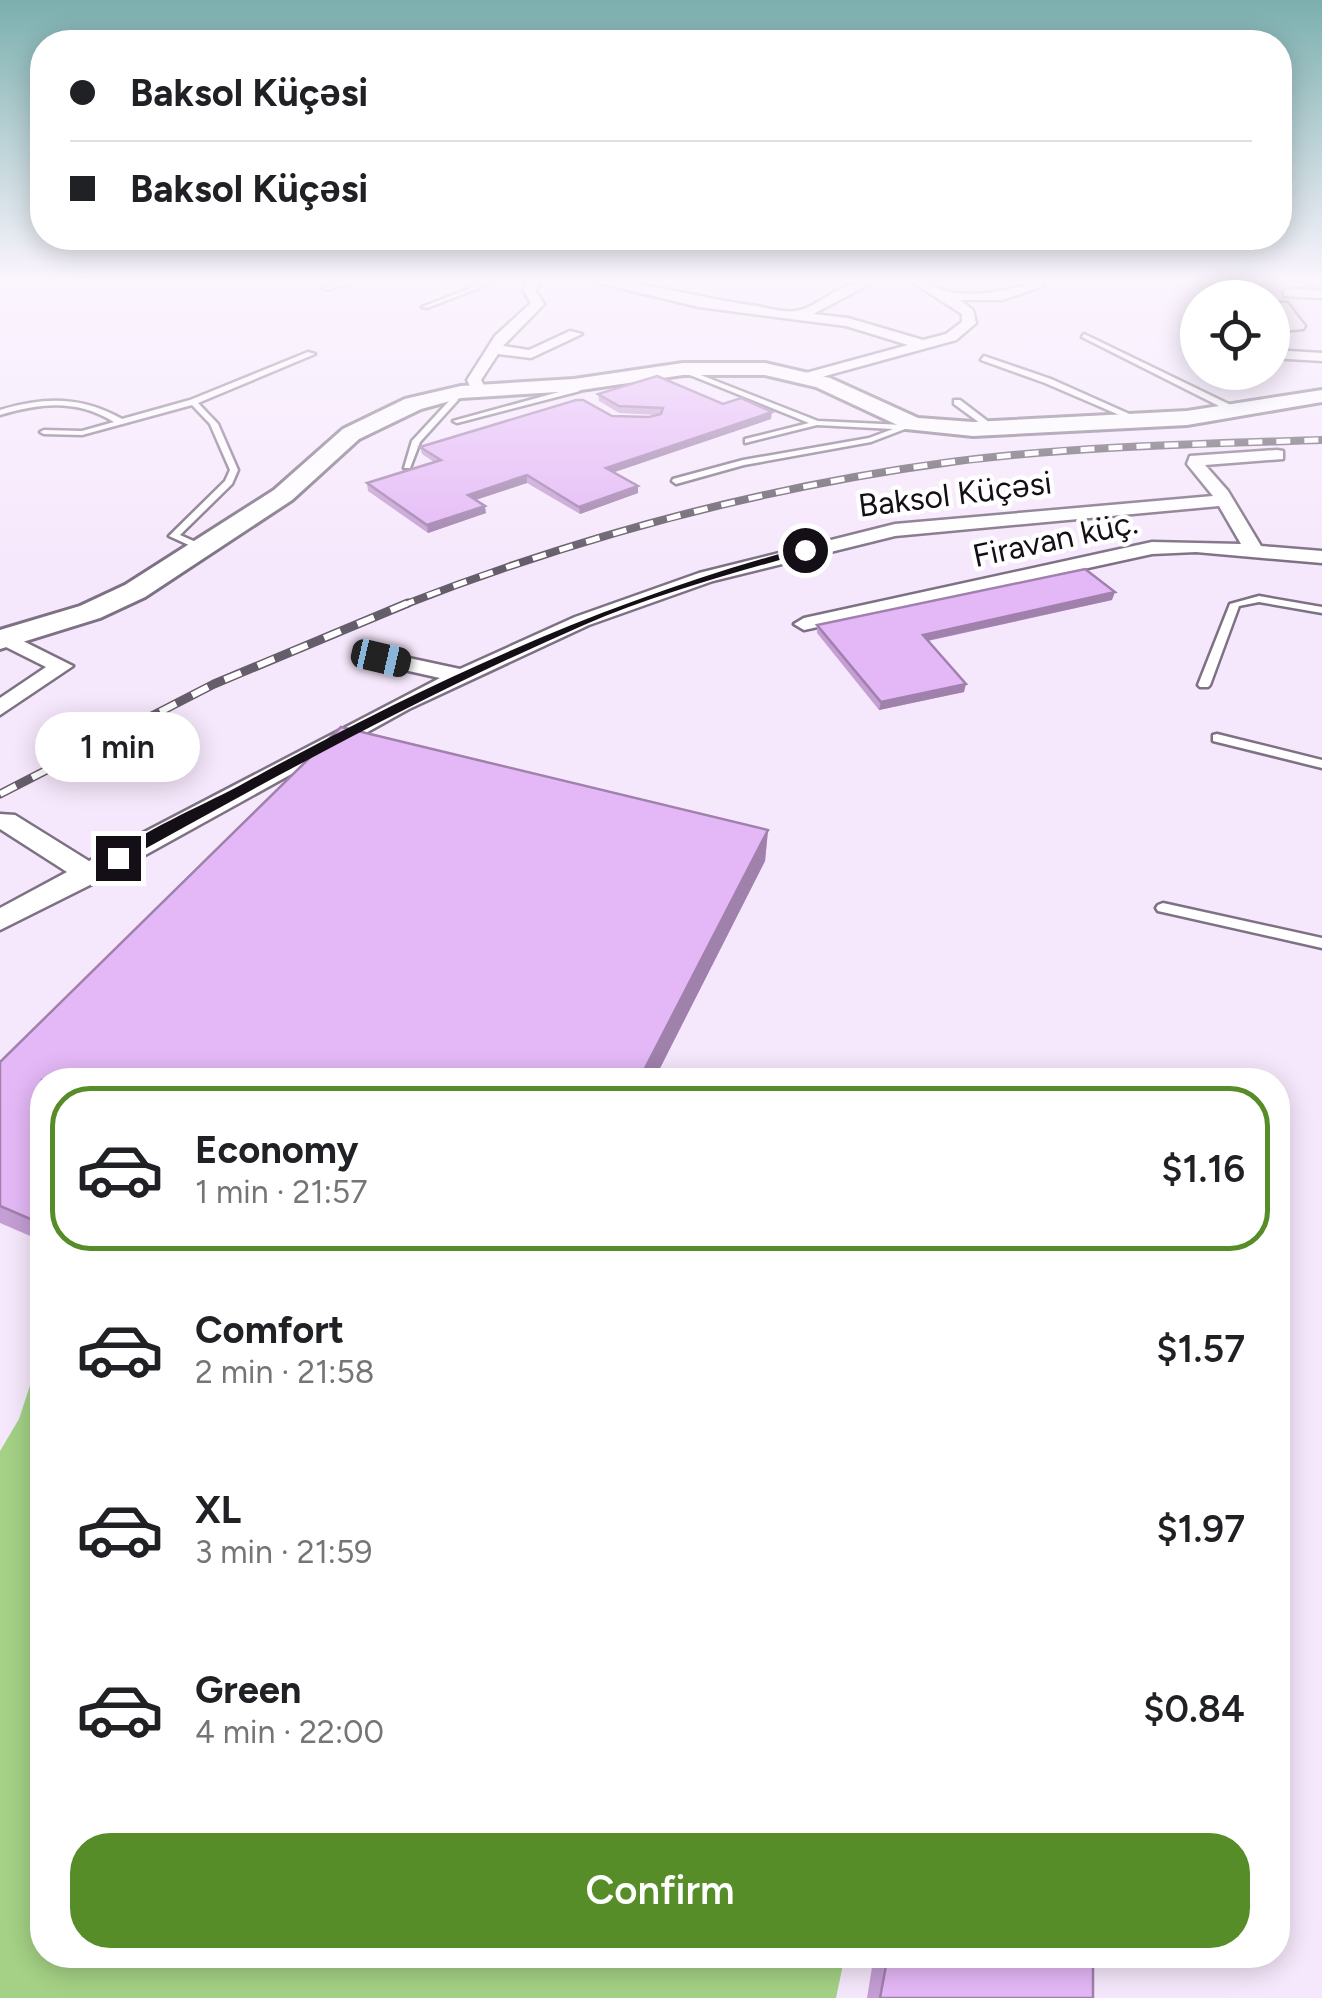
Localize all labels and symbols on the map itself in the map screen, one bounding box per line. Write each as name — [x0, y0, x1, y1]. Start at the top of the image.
street label: Baksol Küçəsi — [856, 463, 1054, 525]
street label: Firavan küç. — [969, 503, 1141, 575]
route start — [783, 528, 828, 573]
car — [348, 637, 414, 679]
callout: 1 min — [36, 713, 200, 783]
route end — [96, 836, 141, 881]

